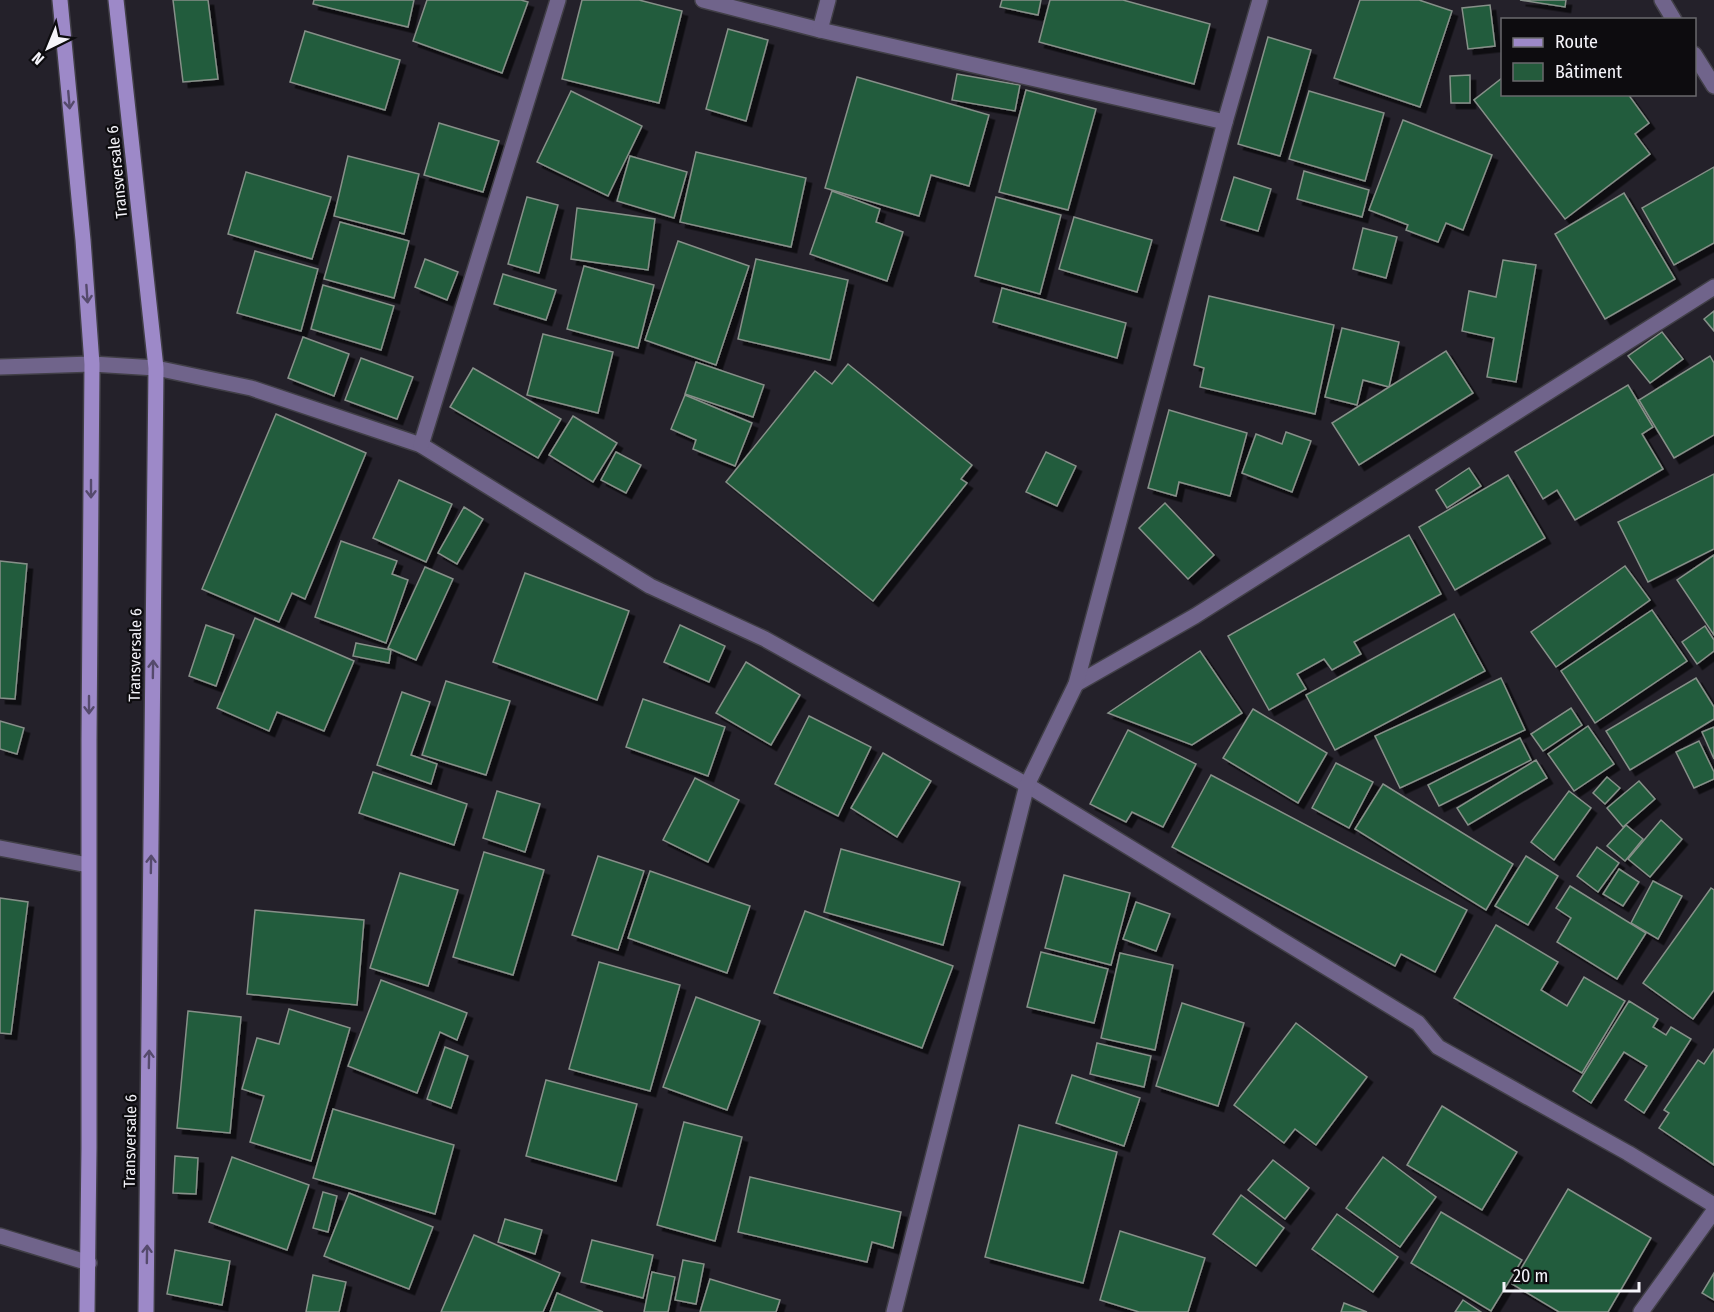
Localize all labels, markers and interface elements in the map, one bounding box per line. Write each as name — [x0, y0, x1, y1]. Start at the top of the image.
north arrow — [18, 18, 78, 78]
legend — [1501, 18, 1696, 96]
text: Route — [1555, 31, 1598, 53]
text: N — [28, 48, 48, 69]
text: Bâtiment — [1555, 61, 1622, 83]
one-way arrow — [64, 90, 75, 110]
street label: Transversale 6 — [103, 125, 131, 219]
one-way arrow — [81, 284, 92, 304]
one-way arrow — [85, 479, 96, 499]
street label: Transversale 6 — [125, 608, 145, 702]
one-way arrow — [147, 659, 159, 679]
one-way arrow — [83, 695, 95, 715]
one-way arrow — [145, 854, 157, 874]
one-way arrow — [143, 1049, 155, 1069]
street label: Transversale 6 — [120, 1094, 140, 1188]
one-way arrow — [141, 1244, 153, 1264]
scale bar — [1504, 1255, 1639, 1293]
text: 20 m — [1513, 1265, 1548, 1287]

